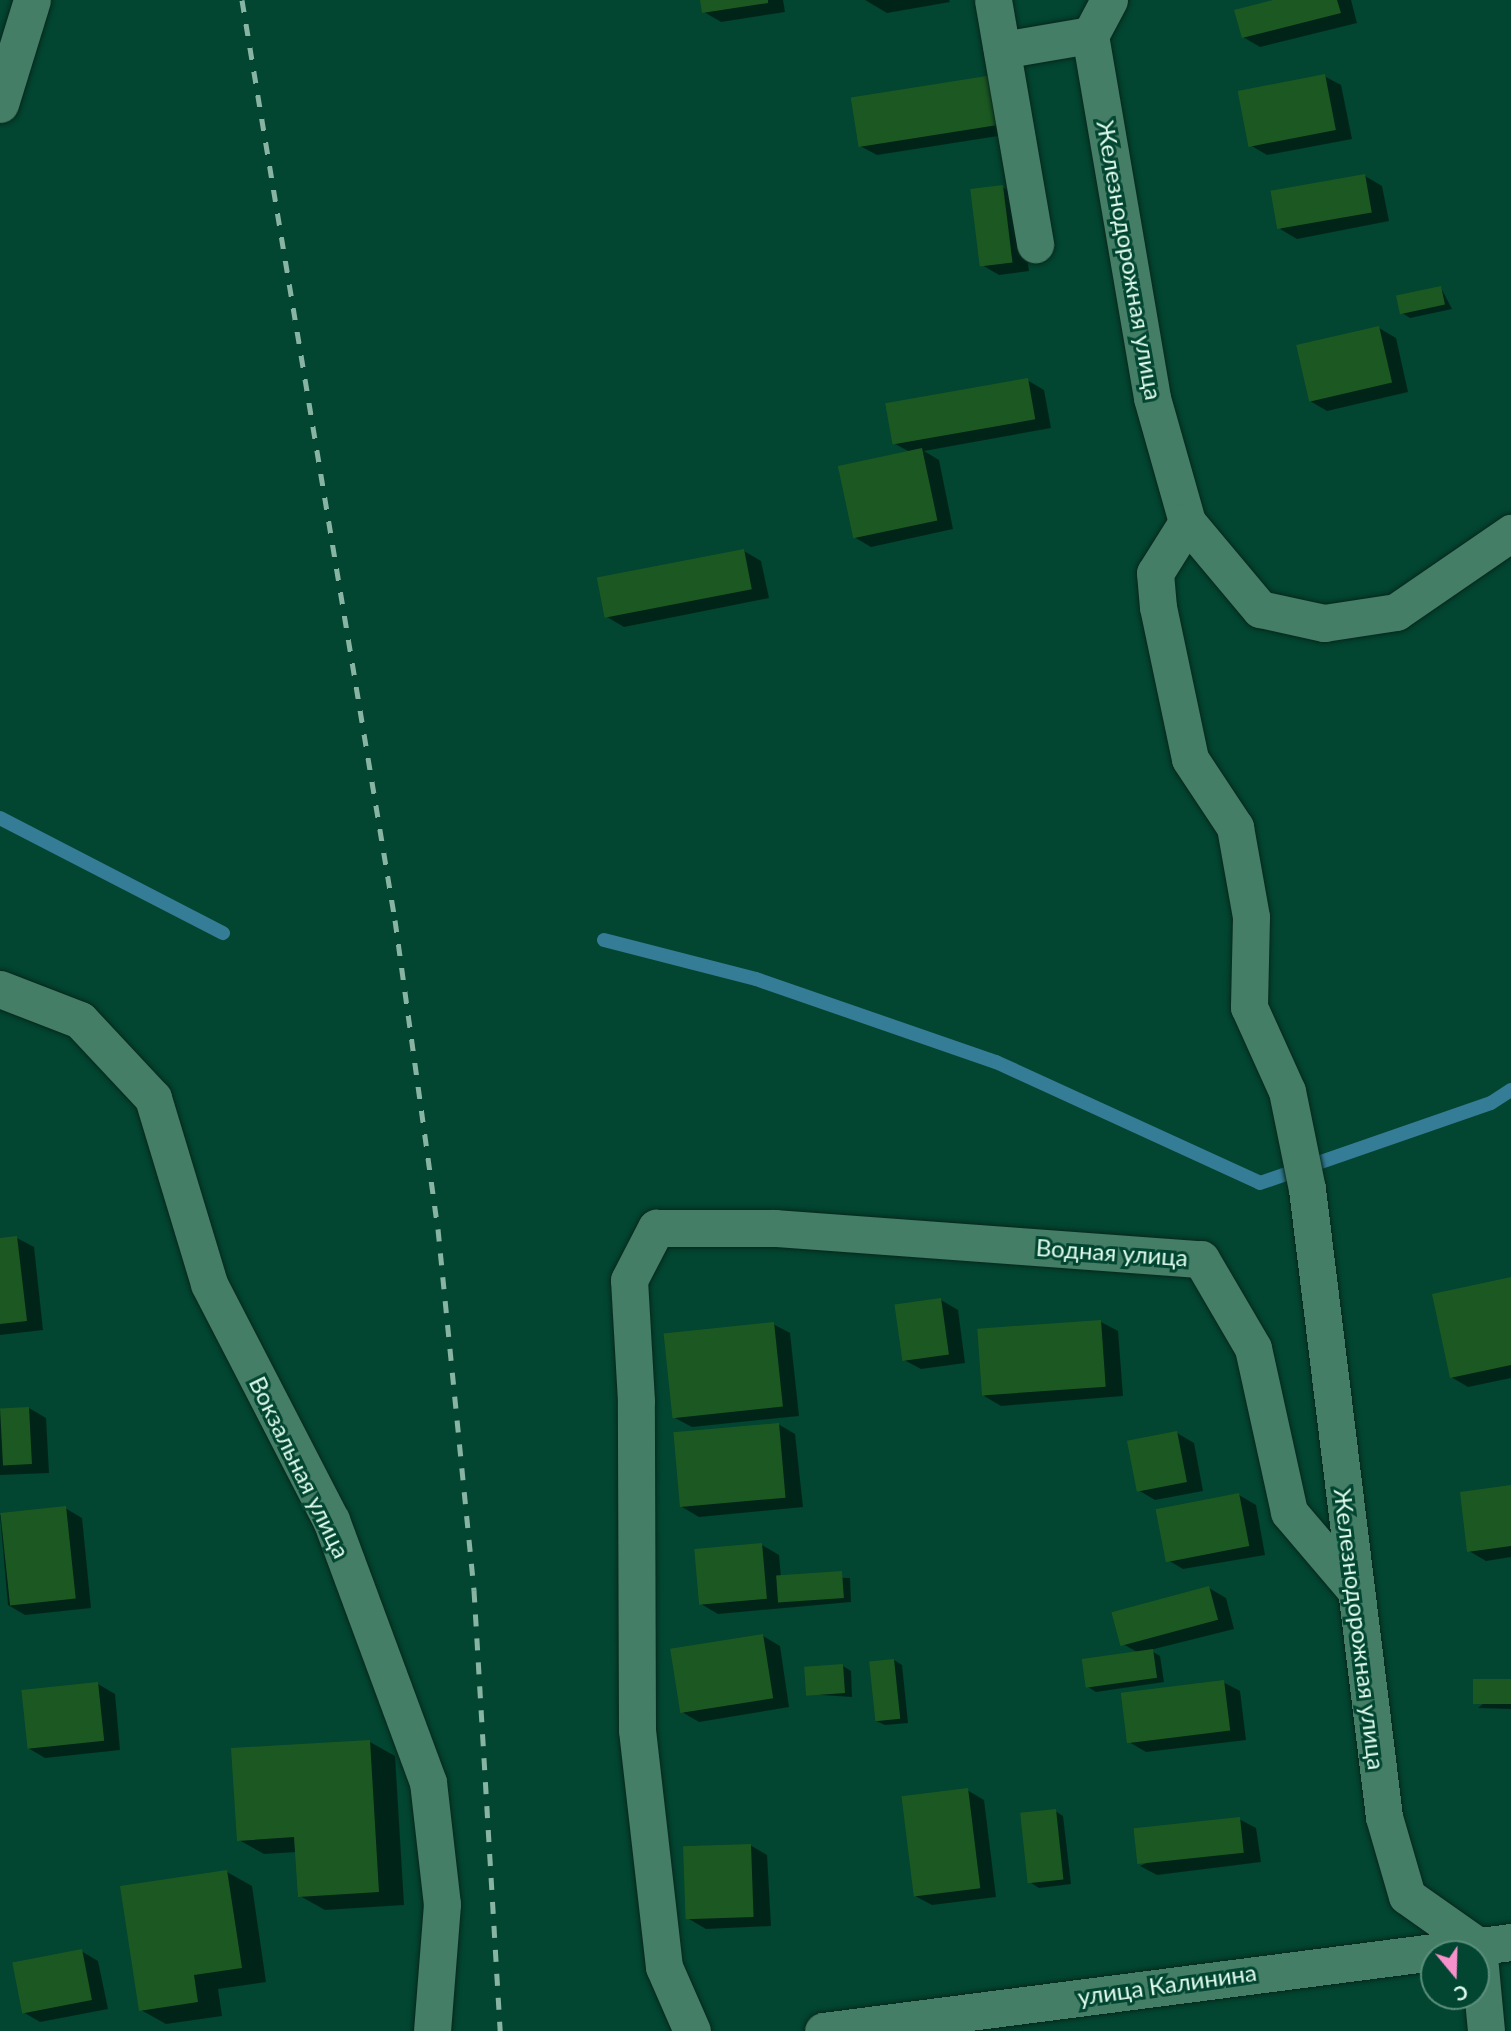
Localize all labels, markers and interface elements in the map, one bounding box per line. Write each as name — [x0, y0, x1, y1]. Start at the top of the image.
street label: Железнодорожная улица — [1091, 118, 1169, 402]
street label: Водная улица — [1035, 1232, 1189, 1272]
street label: Вокзальная улица — [244, 1371, 356, 1563]
street label: Железнодорожная улица — [1328, 1487, 1392, 1771]
north arrow — [1420, 1940, 1490, 2010]
street label: улица Калинина — [1076, 1957, 1258, 2011]
text: С — [1452, 1981, 1471, 2006]

